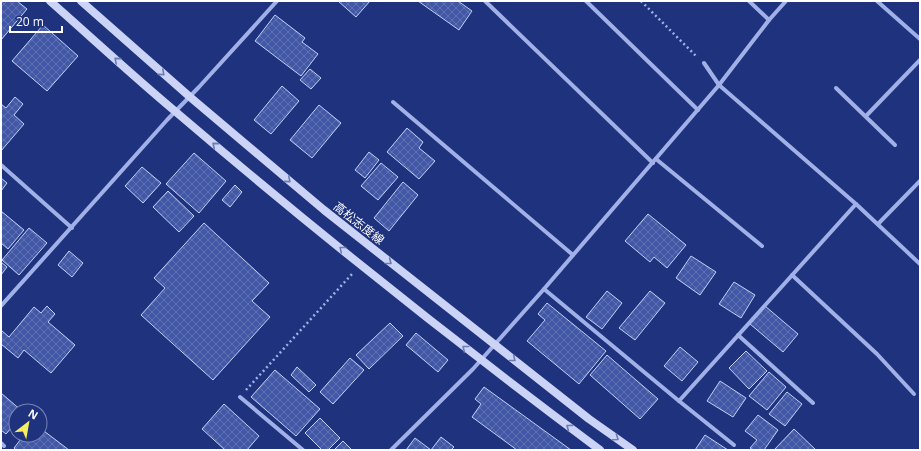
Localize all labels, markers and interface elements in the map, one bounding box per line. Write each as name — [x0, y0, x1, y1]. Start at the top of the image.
scale bar — [10, 8, 62, 34]
text: 20 m — [16, 13, 44, 30]
one-way arrow — [114, 58, 122, 65]
one-way arrow — [158, 68, 165, 75]
one-way arrow — [213, 143, 220, 150]
one-way arrow — [283, 175, 290, 182]
street label: 高松志度線 — [330, 198, 388, 248]
one-way arrow — [339, 247, 346, 254]
one-way arrow — [384, 257, 391, 264]
one-way arrow — [463, 346, 470, 353]
one-way arrow — [509, 354, 516, 361]
north arrow — [8, 403, 48, 443]
text: N — [26, 405, 41, 423]
one-way arrow — [566, 425, 573, 432]
one-way arrow — [612, 433, 619, 441]

